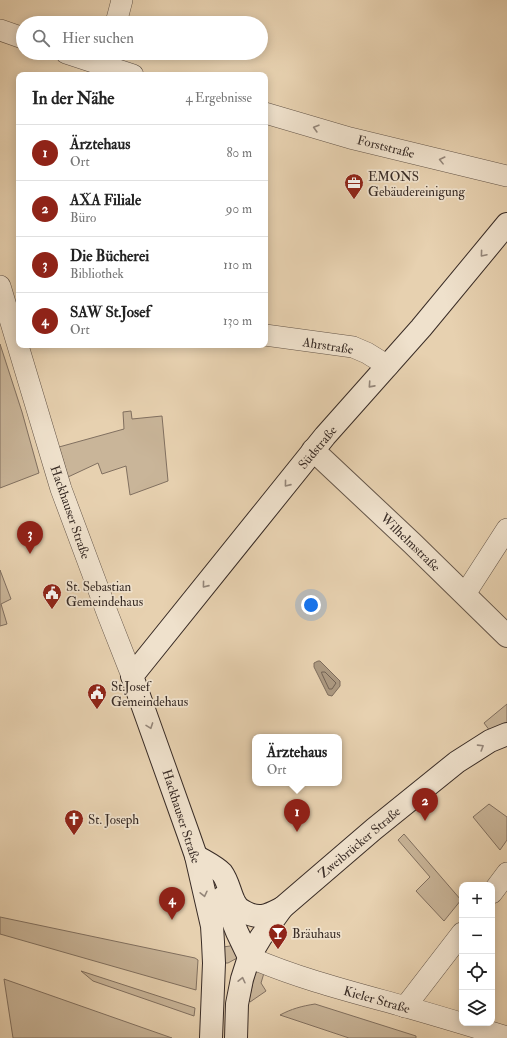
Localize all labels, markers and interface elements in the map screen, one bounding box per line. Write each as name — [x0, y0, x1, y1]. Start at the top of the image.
search box — [16, 16, 268, 60]
icon: search — [30, 27, 52, 49]
text: Hier suchen — [62, 29, 134, 48]
text: In der Nähe — [32, 88, 114, 109]
text: 4 Ergebnisse — [185, 90, 252, 106]
one-way arrow — [313, 124, 320, 133]
street label: Forststraße — [355, 132, 417, 162]
text: Ärztehaus — [70, 135, 130, 154]
text: 1 — [43, 145, 47, 161]
text: 80 m — [226, 145, 252, 161]
text: Ort — [70, 154, 90, 170]
one-way arrow — [439, 157, 445, 165]
place label: EMONS Gebäudereinigung — [368, 169, 465, 200]
office icon: EMONS Gebäudereinigung — [343, 172, 365, 200]
text: AXA Filiale — [70, 191, 141, 210]
text: 2 — [42, 201, 48, 217]
text: 90 m — [226, 201, 252, 217]
text: Büro — [70, 210, 96, 226]
text: Die Bücherei — [70, 247, 149, 266]
one-way arrow — [480, 249, 487, 257]
text: 3 — [43, 257, 48, 273]
text: 110 m — [223, 257, 252, 273]
text: Bibliothek — [70, 266, 124, 282]
text: SAW St.Josef — [70, 303, 150, 322]
text: 4 — [41, 313, 49, 329]
text: 130 m — [223, 313, 252, 329]
text: Ort — [70, 322, 90, 338]
street label: Ahrstraße — [300, 334, 355, 358]
one-way arrow — [368, 380, 376, 388]
street label: Südstraße — [295, 422, 341, 473]
street label: Hackhauser Straße — [47, 463, 94, 562]
one-way arrow — [284, 479, 291, 486]
street label: Wilhelmstraße — [376, 510, 444, 576]
pin: 3 — [17, 521, 43, 554]
place label: St. Sebastian Gemeindehaus — [66, 579, 144, 610]
one-way arrow — [203, 580, 210, 587]
public building icon: St. Sebastian Gemeindehaus — [41, 582, 63, 610]
your location — [301, 595, 321, 615]
place label: St.Josef Gemeindehaus — [111, 679, 189, 710]
public building icon: St.Josef Gemeindehaus — [86, 682, 108, 710]
one-way arrow — [146, 722, 154, 729]
popup — [252, 734, 342, 786]
text: Ärztehaus — [267, 743, 327, 762]
one-way arrow — [477, 744, 484, 751]
text: Ort — [267, 762, 286, 778]
street label: Hackhauser Straße — [158, 767, 204, 866]
pin: 2 — [412, 788, 438, 821]
pin: 1 — [284, 799, 310, 832]
street label: Zweibrücker Straße — [315, 803, 405, 882]
church icon: St. Joseph — [63, 808, 85, 836]
place label: St. Joseph — [88, 812, 139, 829]
map controls — [459, 882, 495, 1026]
button: + — [459, 882, 495, 918]
pin: 4 — [159, 887, 185, 920]
one-way arrow — [200, 891, 208, 898]
button: − — [459, 918, 495, 954]
bar icon: Bräuhaus — [267, 922, 289, 950]
place label: Bräuhaus — [292, 926, 341, 942]
button: locate — [459, 954, 495, 990]
one-way arrow — [238, 977, 246, 983]
street label: Kieler Straße — [342, 983, 412, 1017]
button: layers — [459, 990, 495, 1026]

